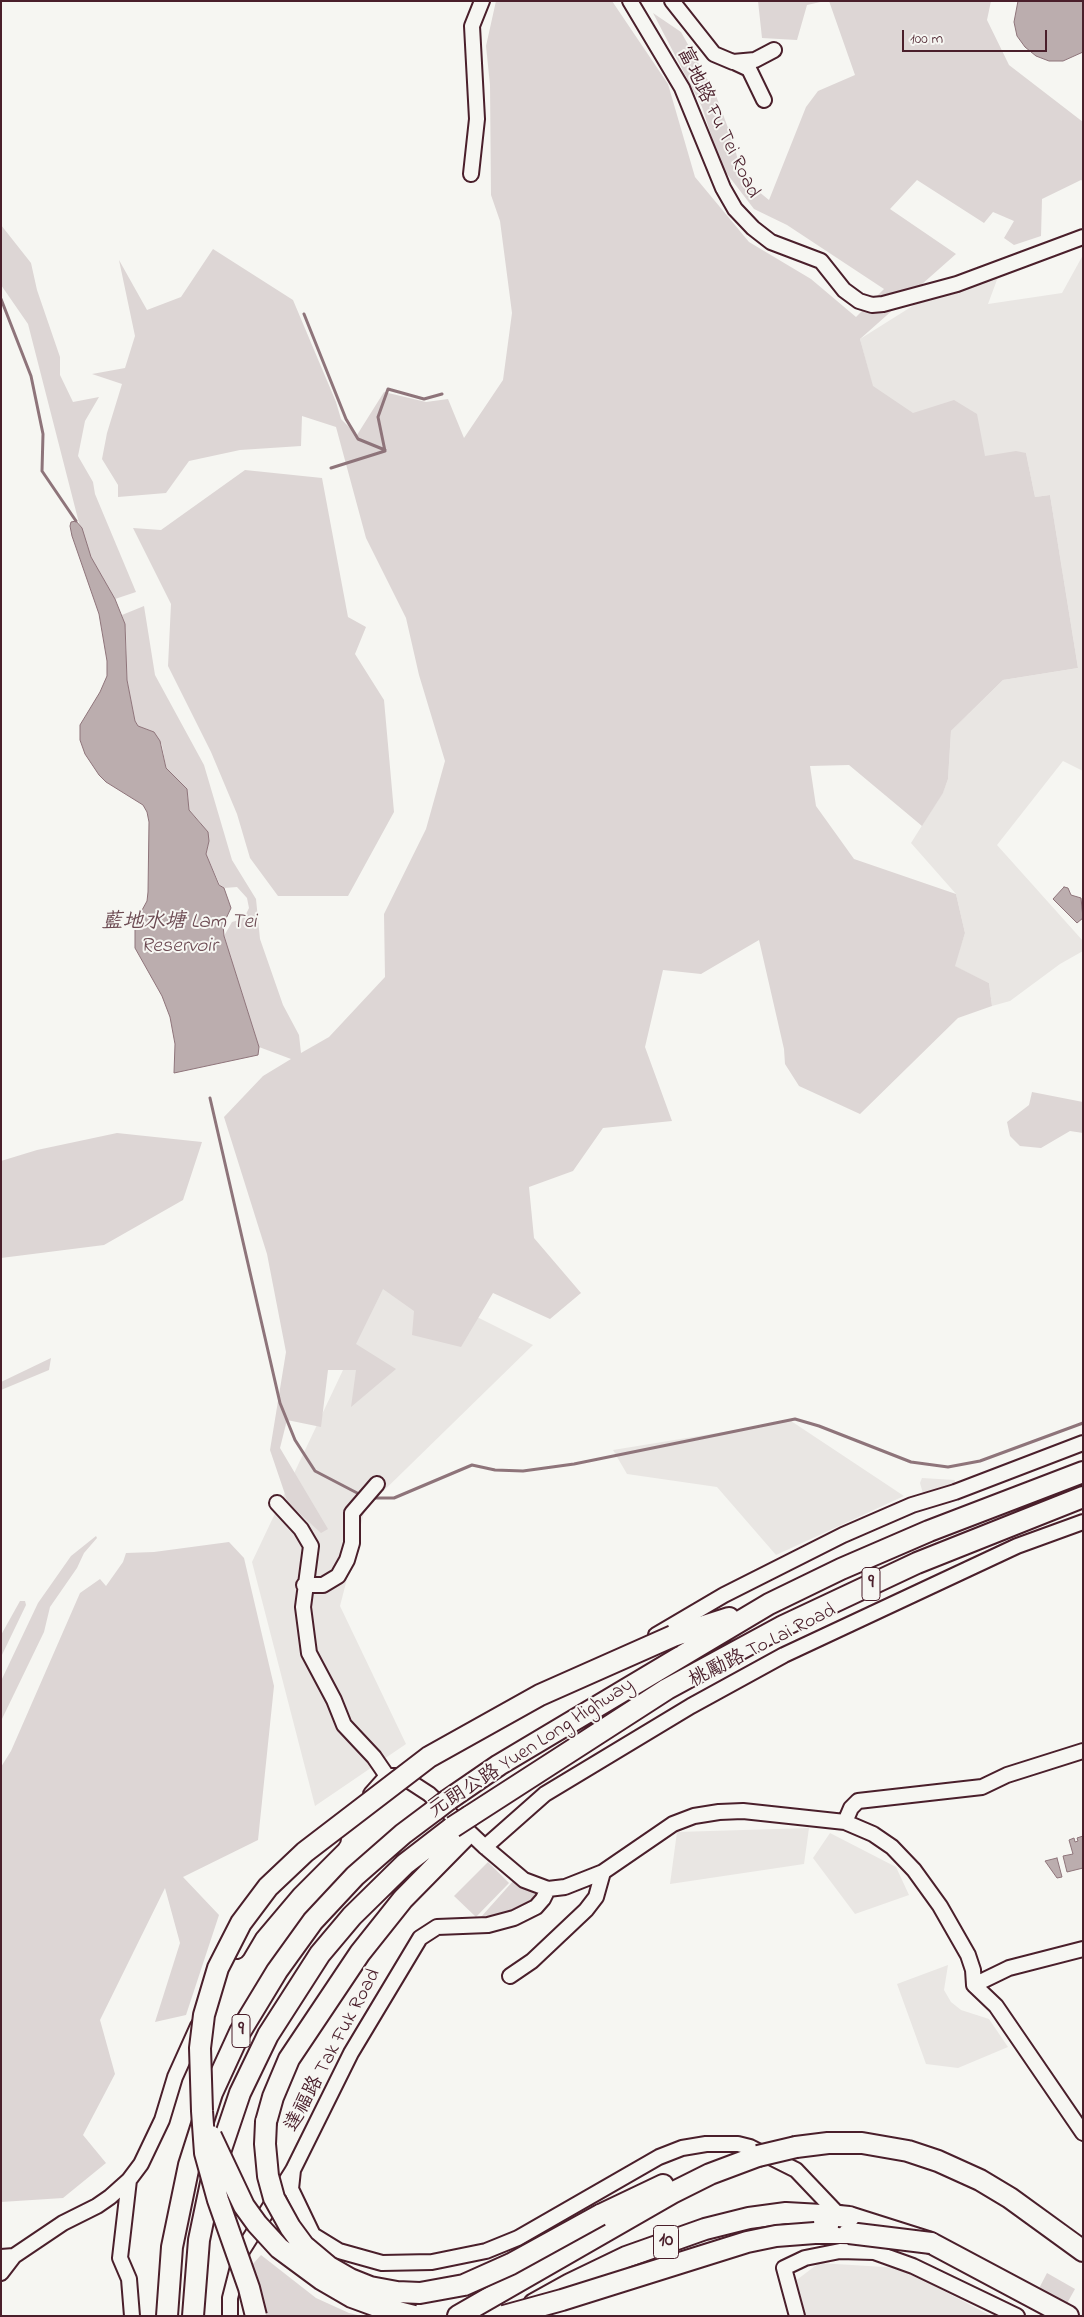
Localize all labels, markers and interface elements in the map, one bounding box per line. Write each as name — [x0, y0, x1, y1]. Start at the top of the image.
scale bar — [904, 20, 1049, 52]
text: 100 m — [910, 28, 943, 50]
street label: 富地路 Fu Tei Road — [670, 43, 764, 203]
water label: 藍地水塘 Lam Tei Reservoir — [101, 911, 257, 961]
road number: 9 — [862, 1568, 880, 1600]
street label: 桃勵路 To Lai Road — [686, 1600, 840, 1694]
street label: 元朗公路 Yuen Long Highway — [425, 1674, 639, 1824]
street label: 達福路 Tak Fuk Road — [281, 1965, 387, 2137]
road number: 9 — [232, 2014, 250, 2048]
road number: 10 — [654, 2226, 678, 2258]

